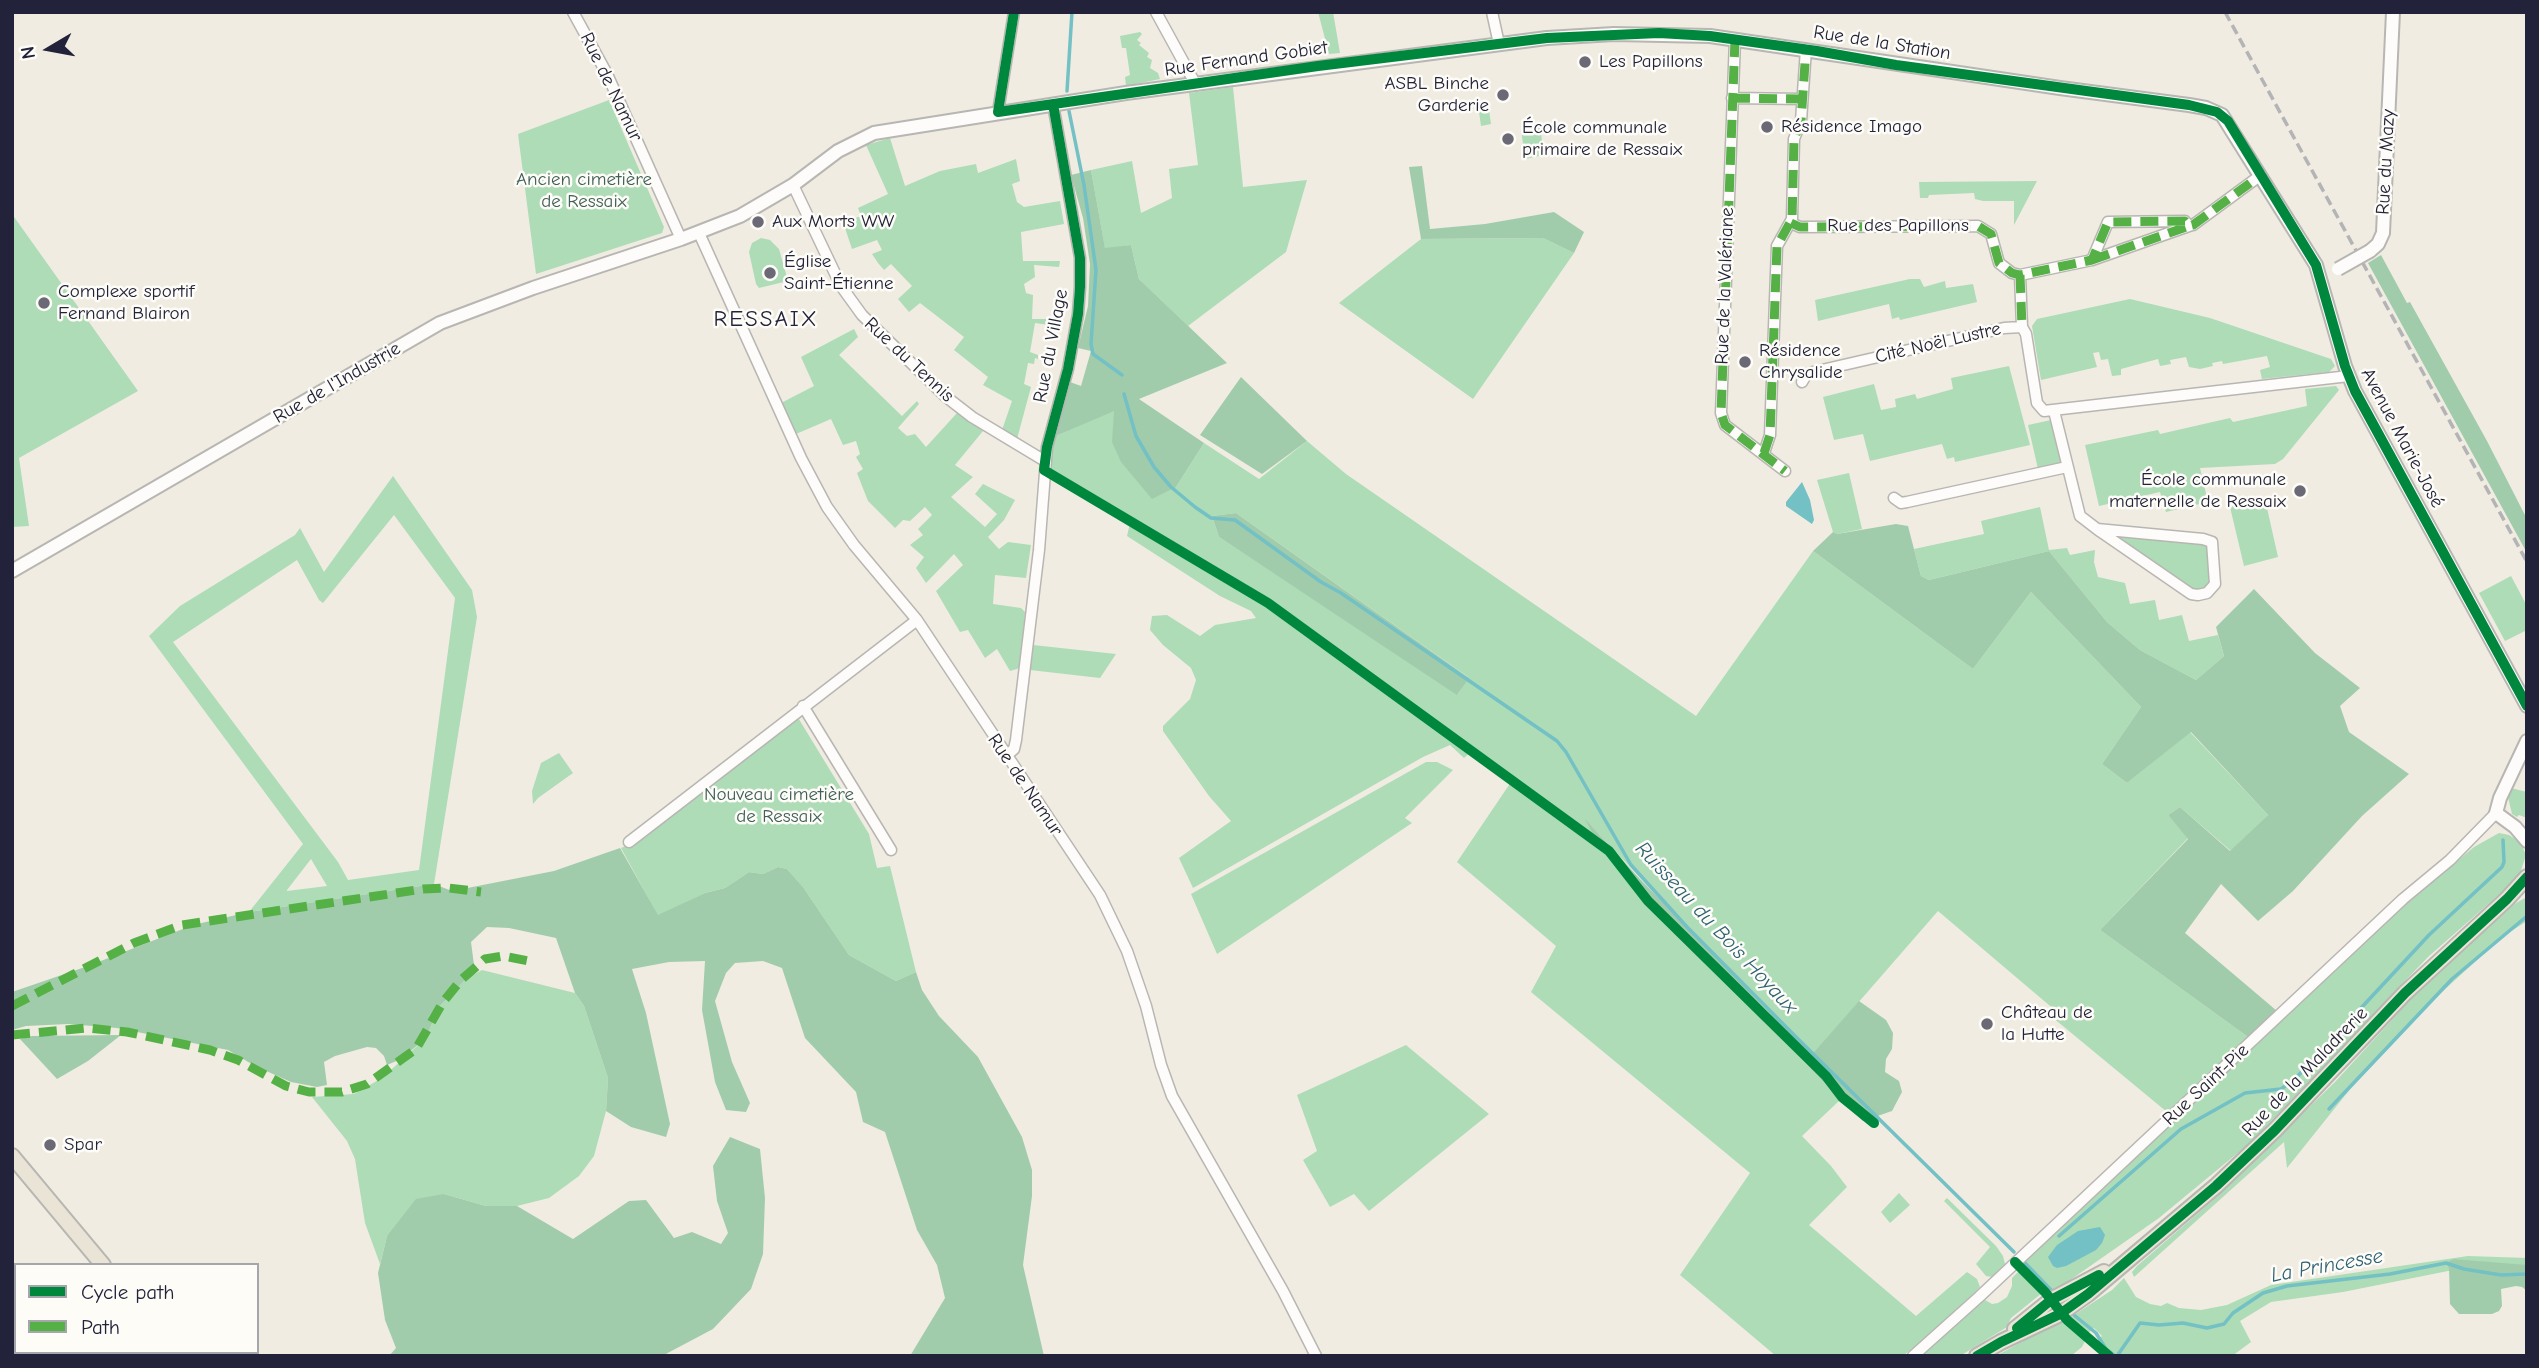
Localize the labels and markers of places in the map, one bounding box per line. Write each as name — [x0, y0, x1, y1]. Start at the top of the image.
place label: Les Papillons — [1599, 51, 1703, 73]
marker: Les Papillons — [1577, 54, 1593, 70]
place label: ASBL Binche Garderie — [1384, 73, 1489, 117]
marker: ASBL Binche Garderie — [1495, 87, 1511, 103]
place label: Résidence Imago — [1781, 116, 1922, 138]
place label: École communale primaire de Ressaix — [1522, 117, 1682, 161]
marker: Résidence Imago — [1759, 119, 1775, 135]
marker: École communale primaire de Ressaix — [1500, 131, 1516, 147]
place label: Aux Morts WW — [772, 211, 894, 233]
marker: Aux Morts WW — [750, 214, 766, 230]
place label: Église Saint-Étienne — [784, 251, 893, 295]
marker: Église Saint-Étienne — [762, 265, 778, 281]
place label: Complexe sportif Fernand Blairon — [58, 281, 194, 325]
marker: Complexe sportif Fernand Blairon — [36, 295, 52, 311]
place label: Résidence Chrysalide — [1759, 340, 1843, 384]
marker: Résidence Chrysalide — [1737, 354, 1753, 370]
place label: École communale maternelle de Ressaix — [2109, 469, 2286, 513]
marker: École communale maternelle de Ressaix — [2292, 483, 2308, 499]
place label: Château de la Hutte — [2001, 1002, 2093, 1046]
marker: Château de la Hutte — [1979, 1016, 1995, 1032]
place label: Spar — [64, 1134, 102, 1156]
marker: Spar — [42, 1137, 58, 1153]

